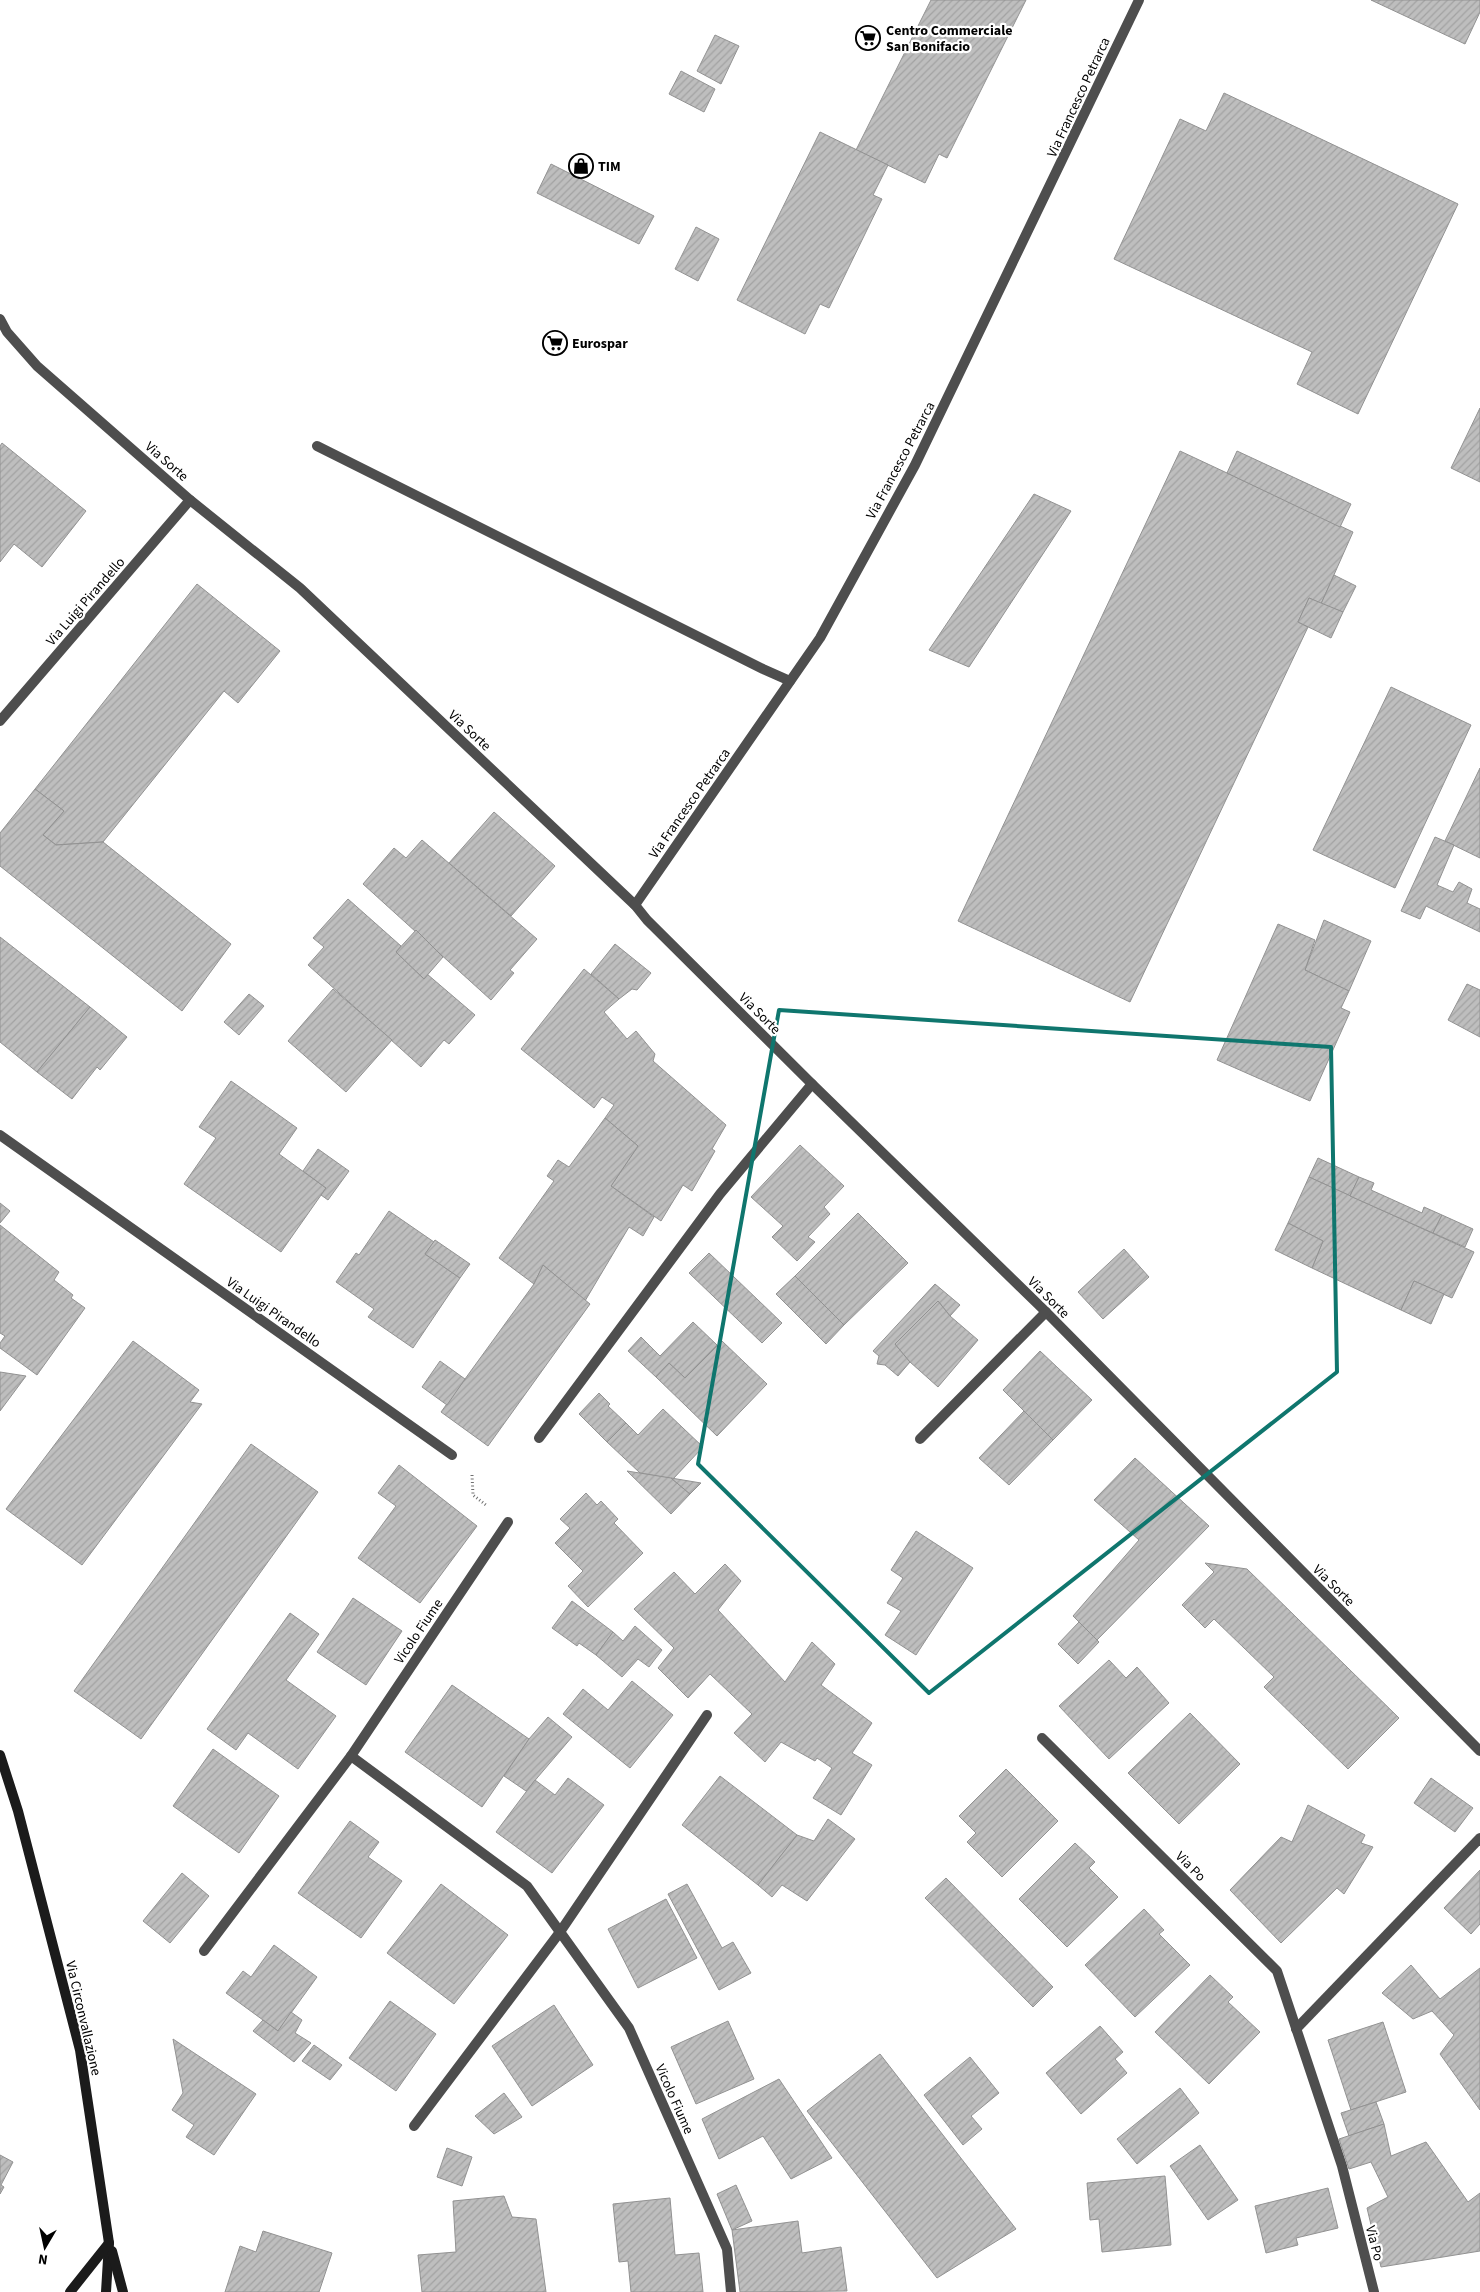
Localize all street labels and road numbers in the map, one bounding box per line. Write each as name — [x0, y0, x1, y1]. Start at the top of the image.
street label: Via Francesco Petrarca — [1042, 34, 1116, 161]
street label: Via Francesco Petrarca — [861, 398, 940, 523]
street label: Via Sorte — [140, 437, 193, 486]
street label: Via Luigi Pirandello — [42, 553, 130, 650]
street label: Via Sorte — [444, 706, 495, 756]
street label: Via Francesco Petrarca — [644, 744, 735, 863]
street label: Via Sorte — [734, 988, 785, 1039]
street label: Via Sorte — [1023, 1272, 1074, 1323]
street label: Via Luigi Pirandello — [222, 1273, 325, 1353]
street label: Via Sorte — [1308, 1560, 1359, 1611]
street label: Vicolo Fiume — [390, 1595, 448, 1668]
street label: Via Po — [1171, 1847, 1210, 1886]
street label: Via Circonvallazione — [60, 1959, 106, 2078]
street label: Vicolo Fiume — [650, 2061, 698, 2138]
street label: Via Po — [1360, 2224, 1388, 2263]

